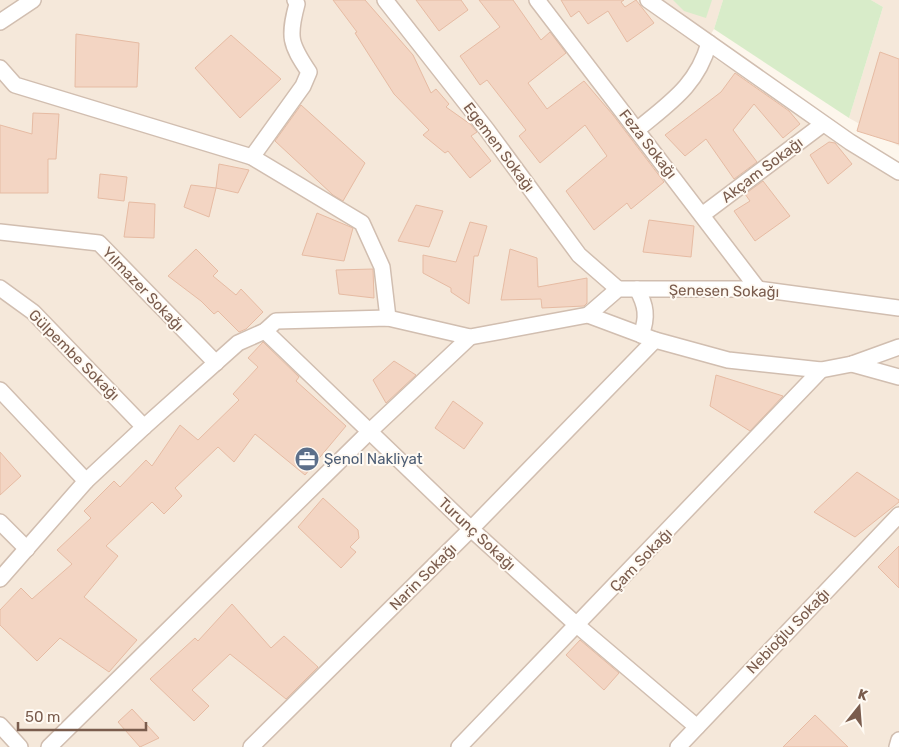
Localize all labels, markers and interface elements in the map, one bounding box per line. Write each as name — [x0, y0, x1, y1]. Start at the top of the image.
street label: Egemen Sokağı — [460, 99, 538, 195]
street label: Feza Sokağı — [615, 106, 681, 182]
street label: Akçam Sokağı — [718, 134, 806, 206]
street label: Yılmazer Sokağı — [98, 243, 188, 335]
street label: Şenesen Sokağı — [669, 281, 779, 301]
street label: Gülpembe Sokağı — [25, 306, 123, 404]
office icon: Şenol Nakliyat — [294, 446, 320, 472]
place label: Şenol Nakliyat — [324, 450, 423, 468]
street label: Turunç Sokağı — [435, 494, 519, 574]
street label: Çam Sokağı — [606, 524, 676, 596]
street label: Narin Sokağı — [386, 540, 460, 614]
street label: Nebioğlu Sokağı — [743, 585, 833, 677]
north arrow — [834, 682, 884, 732]
text: K — [856, 686, 870, 705]
scale bar — [18, 700, 145, 732]
text: 50 m — [25, 708, 60, 726]

